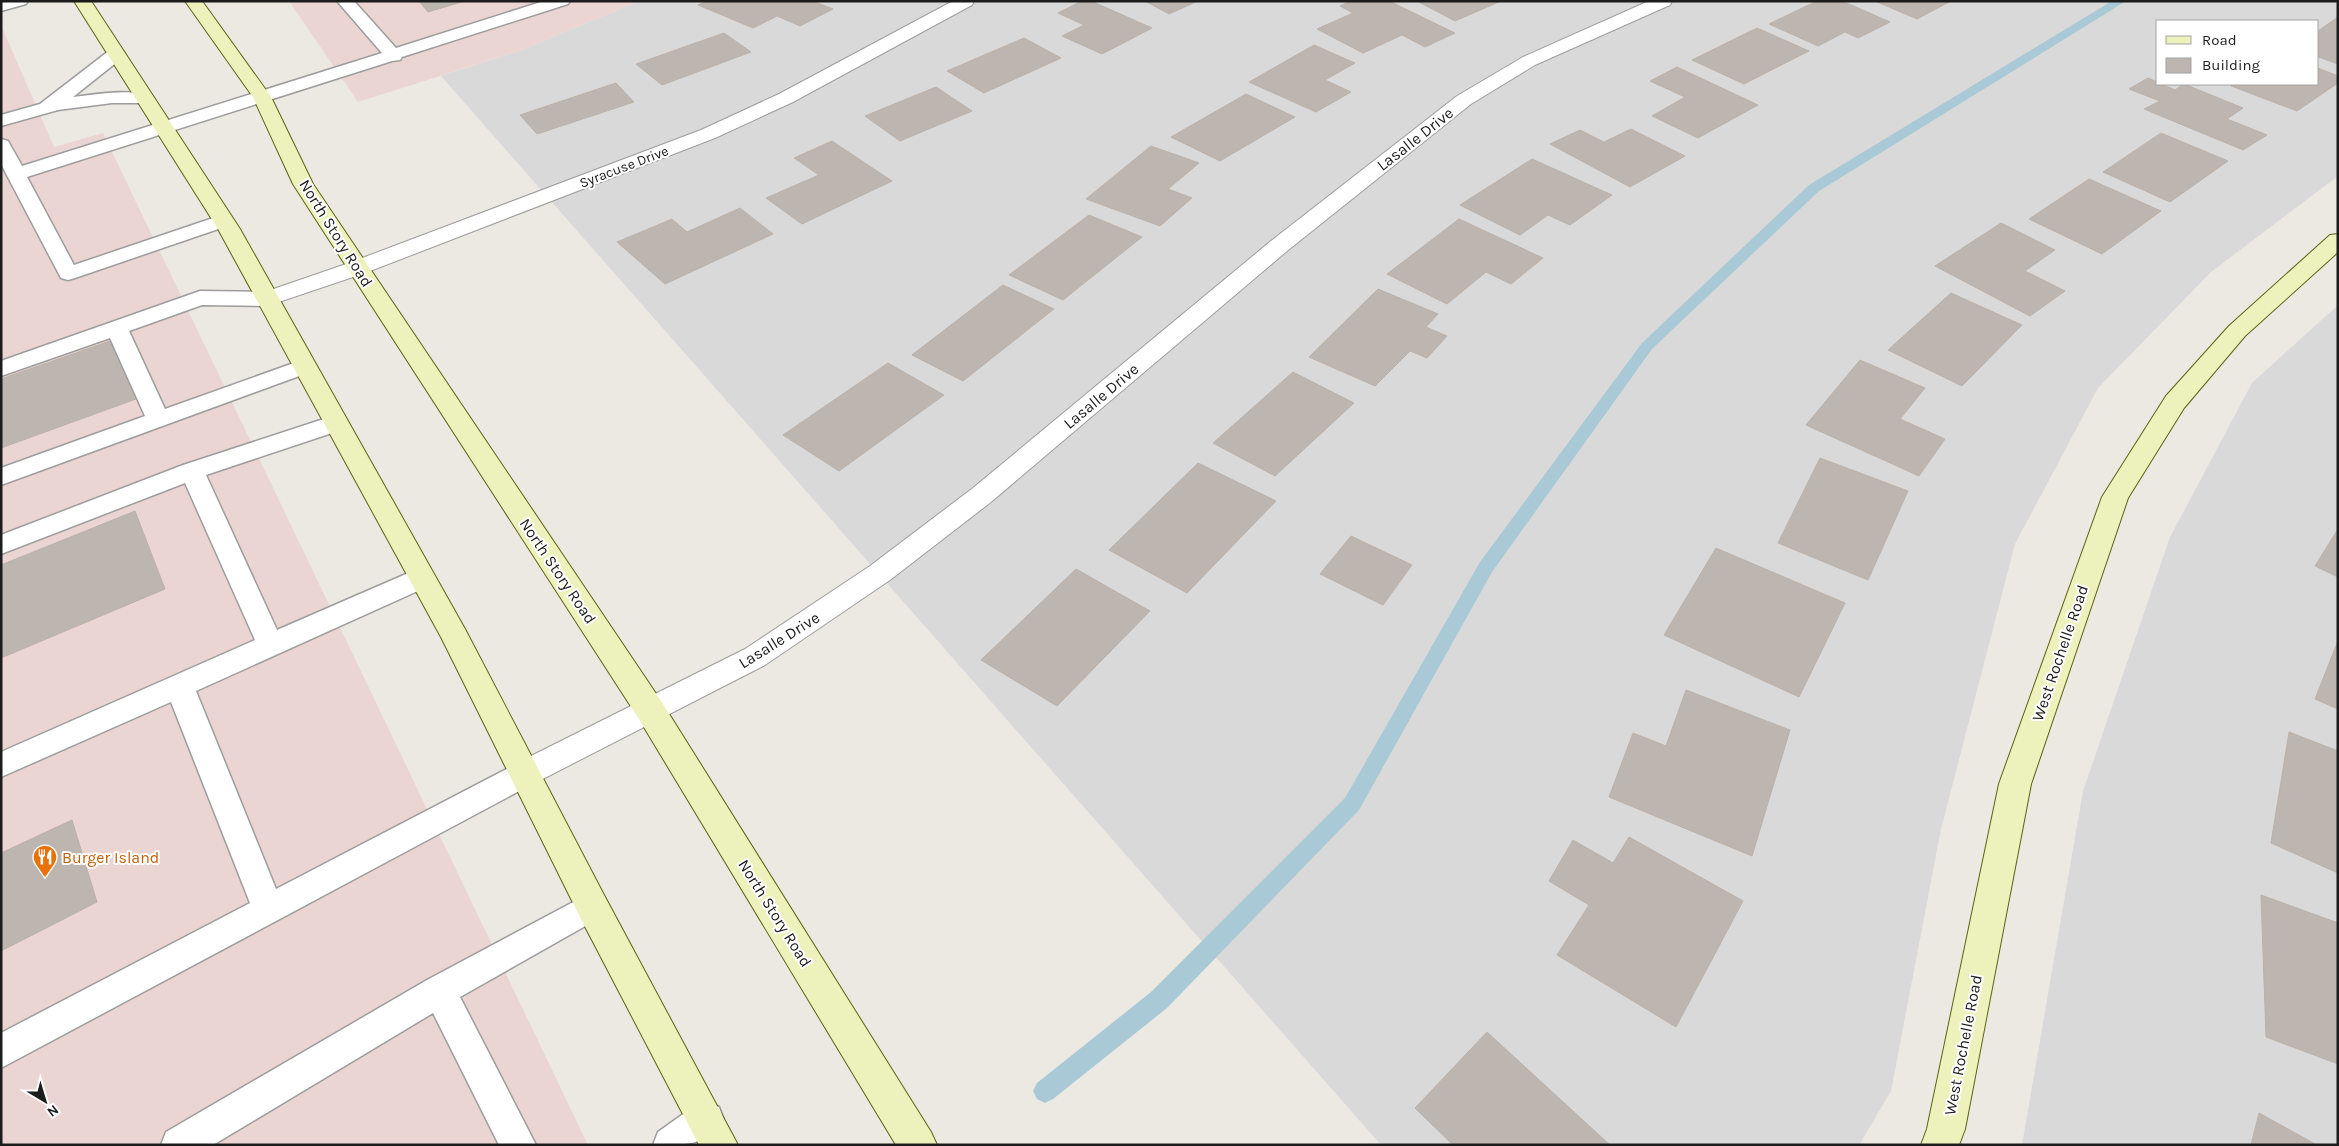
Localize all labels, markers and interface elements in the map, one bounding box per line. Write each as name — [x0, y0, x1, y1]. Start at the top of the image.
legend — [2156, 20, 2319, 85]
text: Road — [2202, 31, 2237, 49]
text: Building — [2202, 56, 2260, 74]
street label: Lasalle Drive — [1373, 103, 1457, 175]
street label: Syracuse Drive — [577, 142, 671, 192]
street label: North Story Road — [295, 176, 377, 290]
street label: Lasalle Drive — [1060, 359, 1142, 433]
street label: North Story Road — [516, 515, 600, 627]
street label: West Rochelle Road — [2028, 582, 2092, 724]
street label: Lasalle Drive — [735, 608, 823, 672]
restaurant icon: Burger Island — [32, 844, 58, 878]
place label: Burger Island — [62, 848, 159, 867]
street label: North Story Road — [734, 856, 816, 970]
street label: West Rochelle Road — [1940, 973, 1986, 1117]
north arrow — [20, 1076, 70, 1126]
text: N — [44, 1101, 62, 1121]

